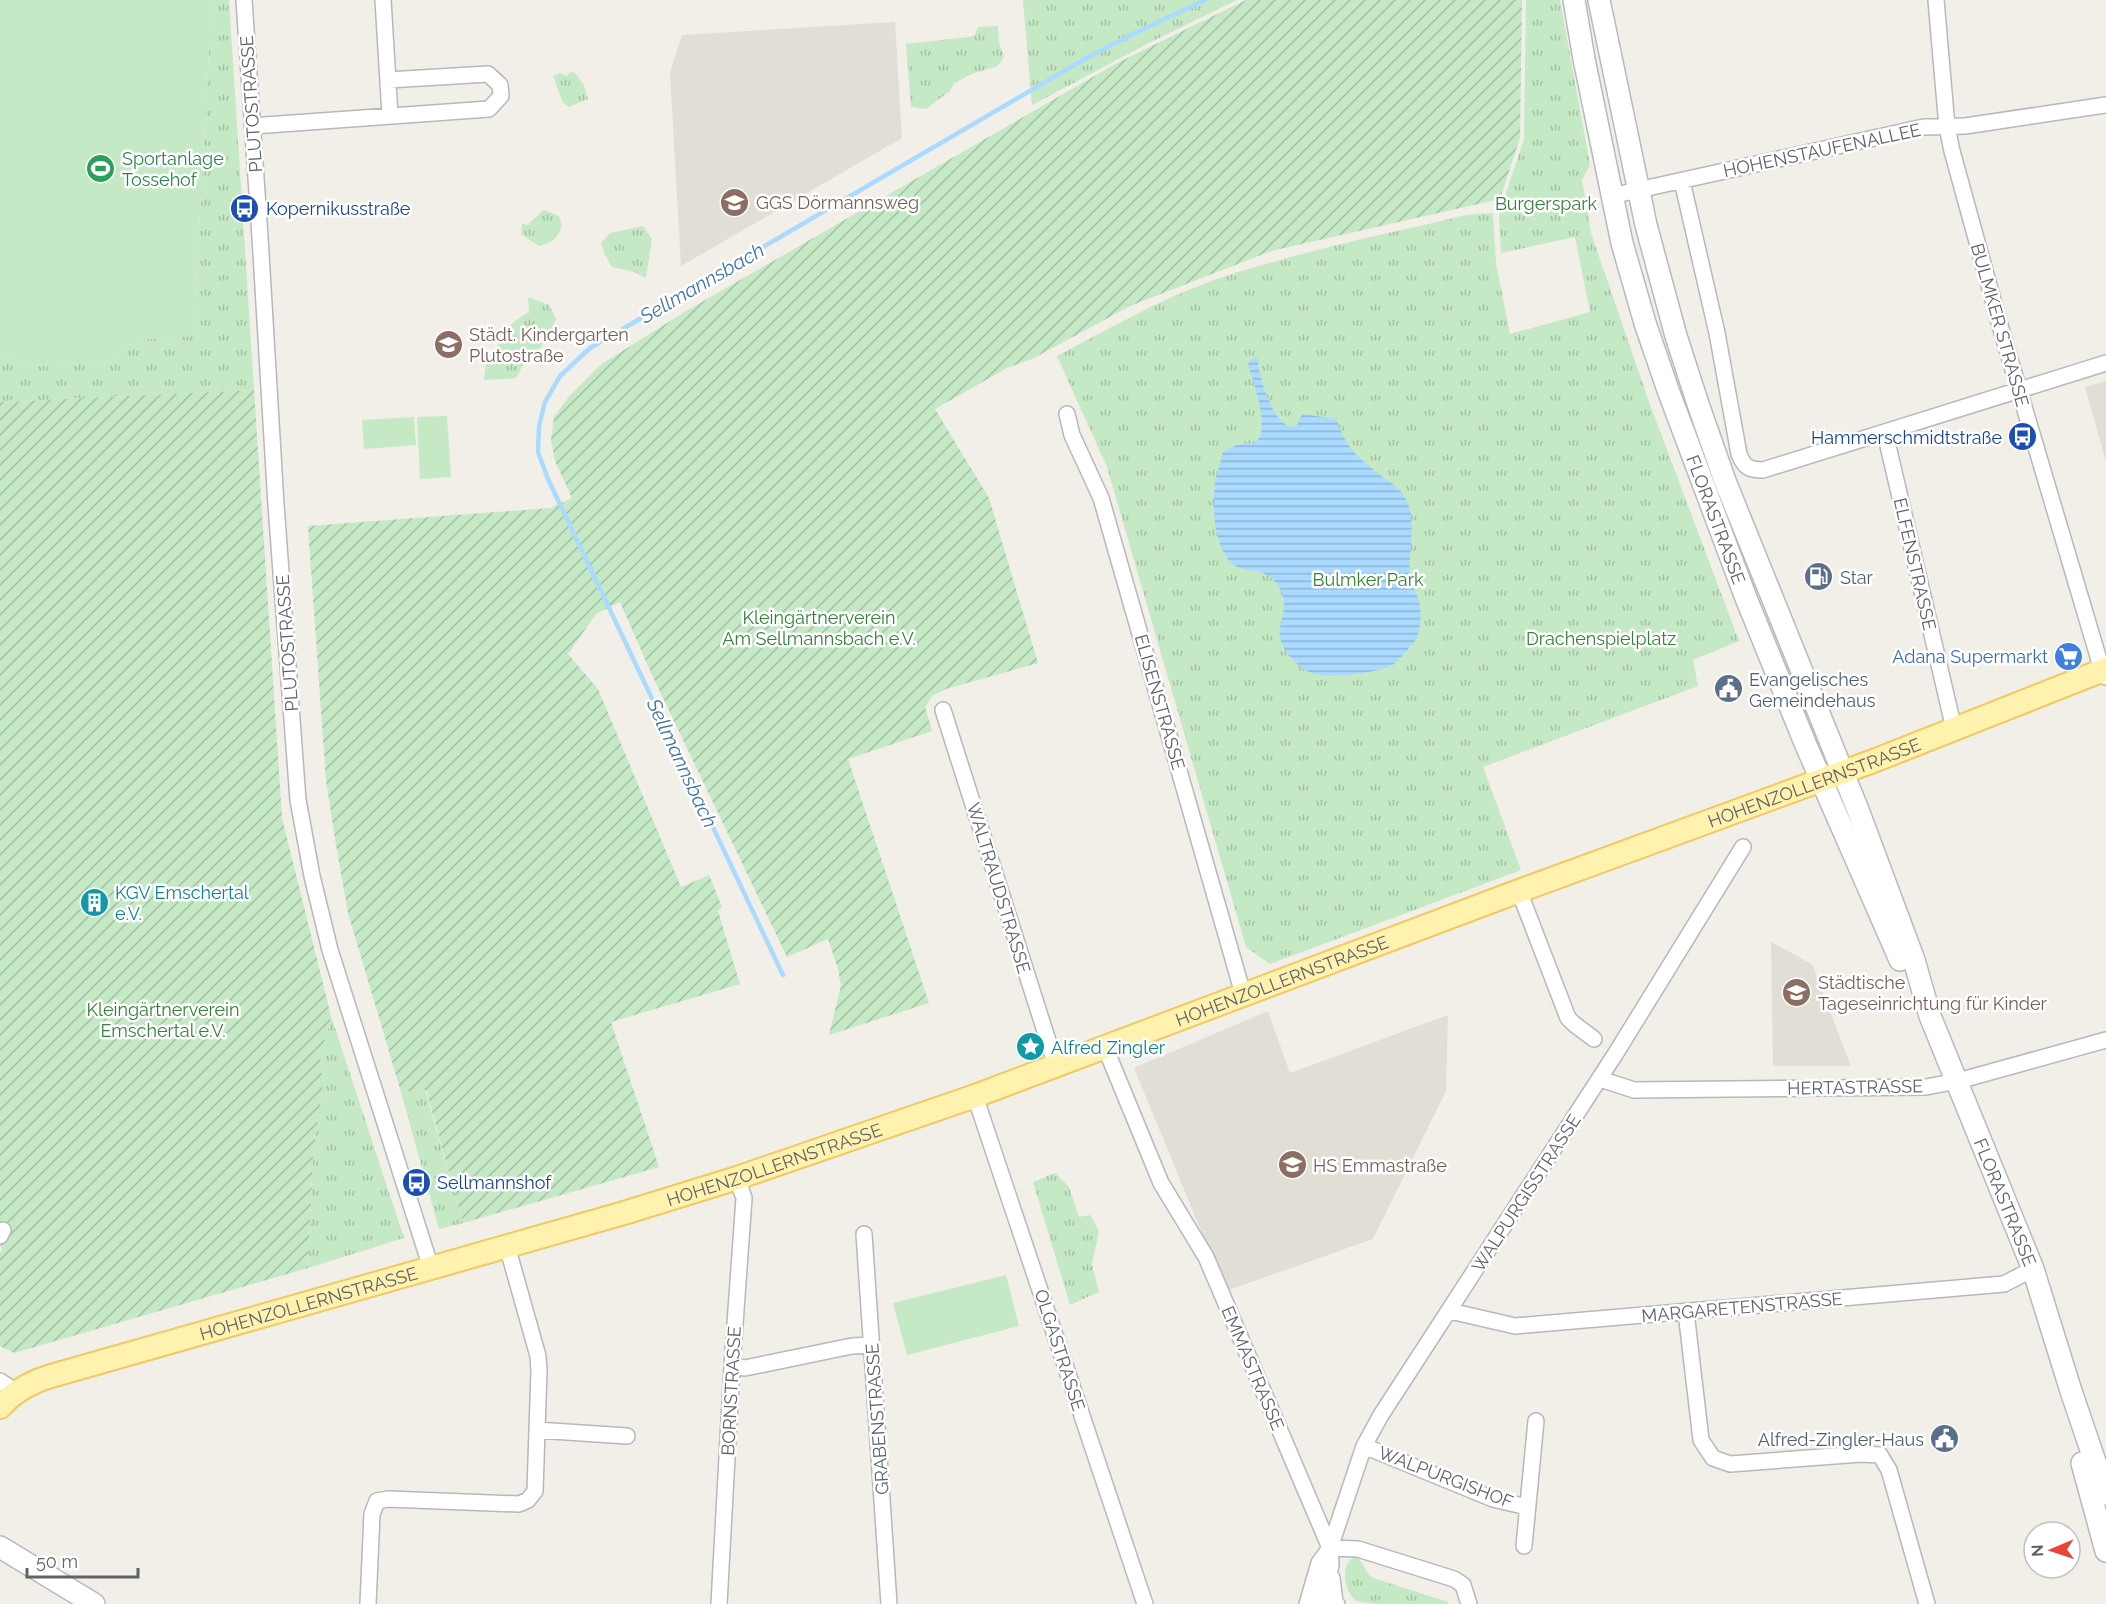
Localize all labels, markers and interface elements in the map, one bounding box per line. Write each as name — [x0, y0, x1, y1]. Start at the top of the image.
street label: PLUTOSTRASSE — [236, 35, 266, 173]
street label: HOHENSTAUFENALLEE — [1721, 119, 1923, 181]
place label: Sportanlage Tossehof — [122, 148, 224, 190]
sports icon: Sportanlage Tossehof — [85, 152, 117, 184]
school or university icon: GGS Dörmannsweg — [719, 186, 751, 218]
bus stop icon: Kopernikusstraße — [229, 192, 261, 224]
place label: GGS Dörmannsweg — [756, 192, 919, 213]
park label: Burgerspark — [1495, 193, 1598, 214]
place label: Kopernikusstraße — [266, 198, 411, 219]
water label: Sellmannsbach — [635, 238, 768, 329]
street label: BULMKER STRASSE — [1967, 241, 2033, 409]
place label: Städt. Kindergarten Plutostraße — [469, 324, 629, 366]
school or university icon: Städt. Kindergarten Plutostraße — [432, 328, 464, 360]
bus stop icon: Hammerschmidtstraße — [2007, 421, 2039, 453]
place label: Hammerschmidtstraße — [1811, 427, 2002, 448]
street label: FLORASTRASSE — [1683, 452, 1750, 587]
street label: ELFENSTRASSE — [1890, 496, 1940, 632]
fuel station icon: Star — [1803, 561, 1835, 593]
place label: Star — [1840, 567, 1874, 588]
park label: Bulmker Park — [1313, 569, 1424, 590]
street label: PLUTOSTRASSE — [272, 574, 302, 712]
park label: Kleingärtnerverein Am Sellmannsbach e.V. — [722, 607, 916, 649]
park label: Drachenspielplatz — [1526, 628, 1676, 649]
street label: ELISENSTRASSE — [1131, 632, 1189, 772]
supermarket icon: Adana Supermarkt — [2053, 640, 2085, 672]
place label: Adana Supermarkt — [1892, 646, 2048, 667]
place label: Evangelisches Gemeindehaus — [1749, 669, 1876, 711]
public building icon: Evangelisches Gemeindehaus — [1712, 673, 1744, 705]
water label: Sellmannsbach — [641, 694, 722, 831]
street label: HOHENZOLLERNSTRASSE — [1705, 733, 1924, 831]
street label: WALTRAUDSTRASSE — [963, 800, 1035, 976]
place label: KGV Emschertal e.V. — [115, 882, 249, 924]
building icon: KGV Emschertal e.V. — [78, 886, 110, 918]
street label: HOHENZOLLERNSTRASSE — [1172, 931, 1391, 1030]
place label: Städtische Tageseinrichtung für Kinder — [1818, 972, 2048, 1014]
school or university icon: Städtische Tageseinrichtung für Kinder — [1781, 976, 1813, 1008]
park label: Kleingärtnerverein Emschertal e.V. — [87, 999, 239, 1041]
place icon: Alfred Zingler — [1014, 1031, 1046, 1063]
place label: Alfred Zingler — [1051, 1037, 1166, 1058]
street label: HERTASTRASSE — [1787, 1075, 1923, 1099]
street label: WALPURGISSTRASSE — [1467, 1110, 1585, 1276]
street label: HOHENZOLLERNSTRASSE — [664, 1118, 884, 1210]
street label: FLORASTRASSE — [1970, 1135, 2041, 1269]
school or university icon: HS Emmastraße — [1276, 1149, 1308, 1181]
place label: HS Emmastraße — [1313, 1155, 1447, 1176]
bus stop icon: Sellmannshof — [400, 1166, 432, 1198]
place label: Sellmannshof — [437, 1172, 552, 1193]
street label: HOHENZOLLERNSTRASSE — [197, 1262, 420, 1344]
street label: OLGASTRASSE — [1030, 1286, 1090, 1414]
street label: MARGARETENSTRASSE — [1641, 1288, 1843, 1326]
street label: EMMASTRASSE — [1217, 1303, 1289, 1433]
street label: BORNSTRASSE — [717, 1326, 745, 1456]
street label: GRABENSTRASSE — [861, 1342, 893, 1496]
public building icon: Alfred-Zingler-Haus — [1929, 1423, 1961, 1455]
place label: Alfred-Zingler-Haus — [1758, 1429, 1924, 1450]
street label: WALPURGISHOF — [1376, 1442, 1516, 1512]
north arrow — [2022, 1520, 2082, 1580]
scale bar — [27, 1541, 138, 1579]
text: N — [2028, 1544, 2047, 1557]
text: 50 m — [36, 1551, 78, 1572]

